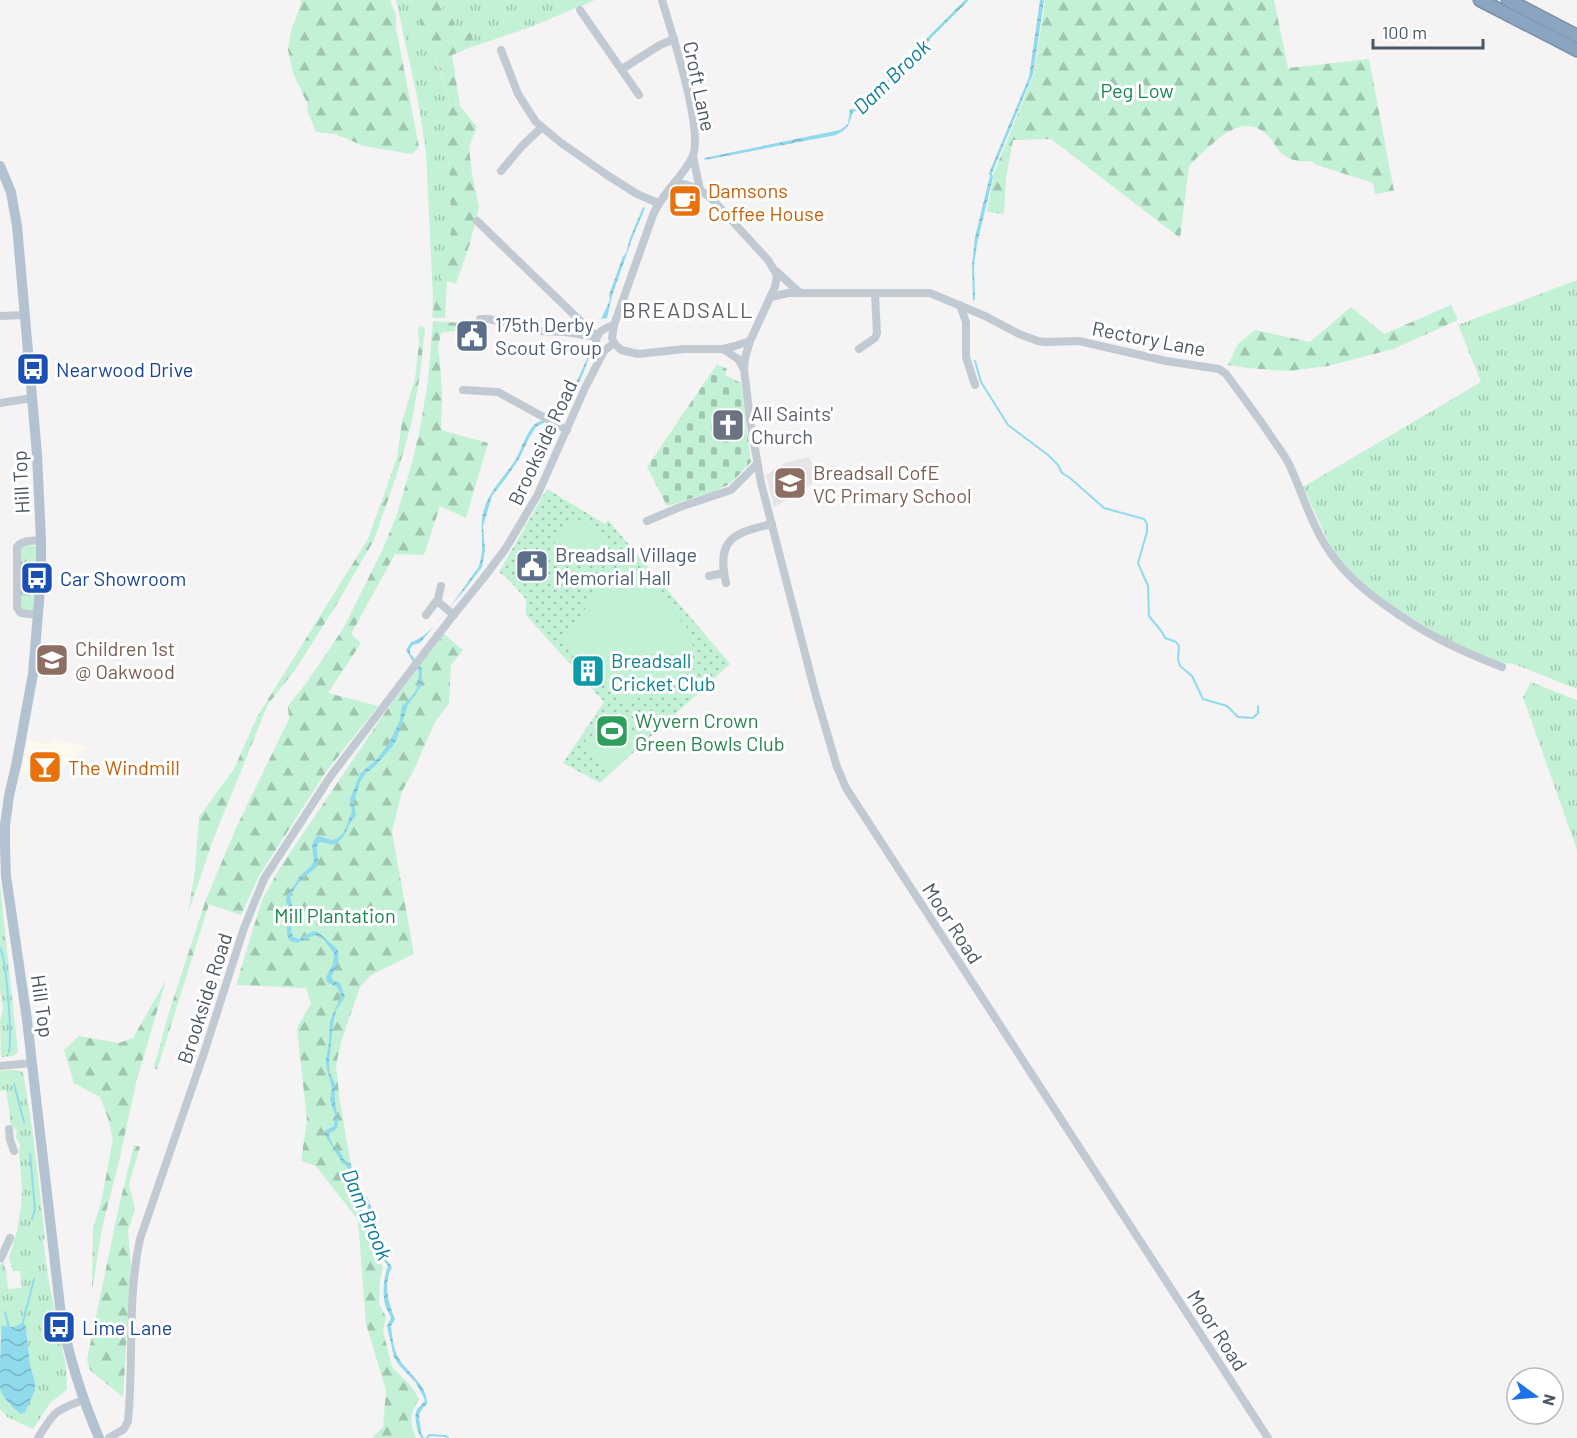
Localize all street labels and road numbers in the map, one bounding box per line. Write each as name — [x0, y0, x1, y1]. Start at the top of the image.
street label: Croft Lane — [679, 39, 721, 133]
street label: Rectory Lane — [1090, 315, 1208, 361]
street label: Brookside Road — [502, 375, 582, 509]
street label: Hill Top — [6, 450, 34, 514]
street label: Moor Road — [918, 878, 988, 968]
street label: Brookside Road — [172, 930, 236, 1066]
street label: Hill Top — [27, 973, 59, 1039]
street label: Moor Road — [1183, 1285, 1253, 1375]

